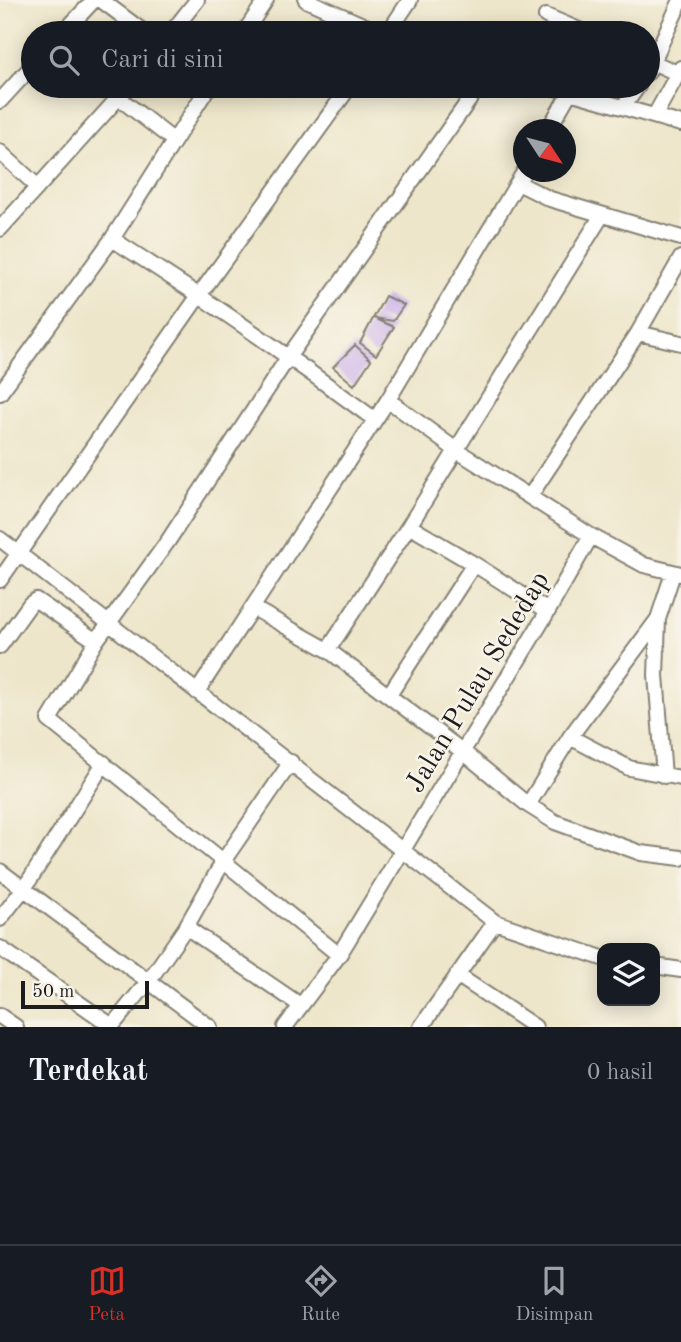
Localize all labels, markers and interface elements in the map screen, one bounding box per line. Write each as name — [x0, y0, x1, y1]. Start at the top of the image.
search box — [21, 21, 660, 98]
icon: search — [45, 41, 83, 79]
text: Cari di sini — [101, 47, 223, 73]
north arrow — [513, 119, 576, 182]
street label: Jalan Pulau Sededap — [402, 567, 556, 798]
map controls — [597, 943, 660, 1006]
button: layers — [597, 943, 660, 1006]
scale bar — [21, 978, 149, 1010]
text: 50 m — [32, 983, 74, 1002]
text: Terdekat — [28, 1057, 148, 1087]
text: 0 hasil — [587, 1061, 653, 1084]
tab: Peta — [88, 1262, 126, 1327]
tab: Rute — [301, 1262, 340, 1327]
tab: Disimpan — [515, 1262, 593, 1327]

